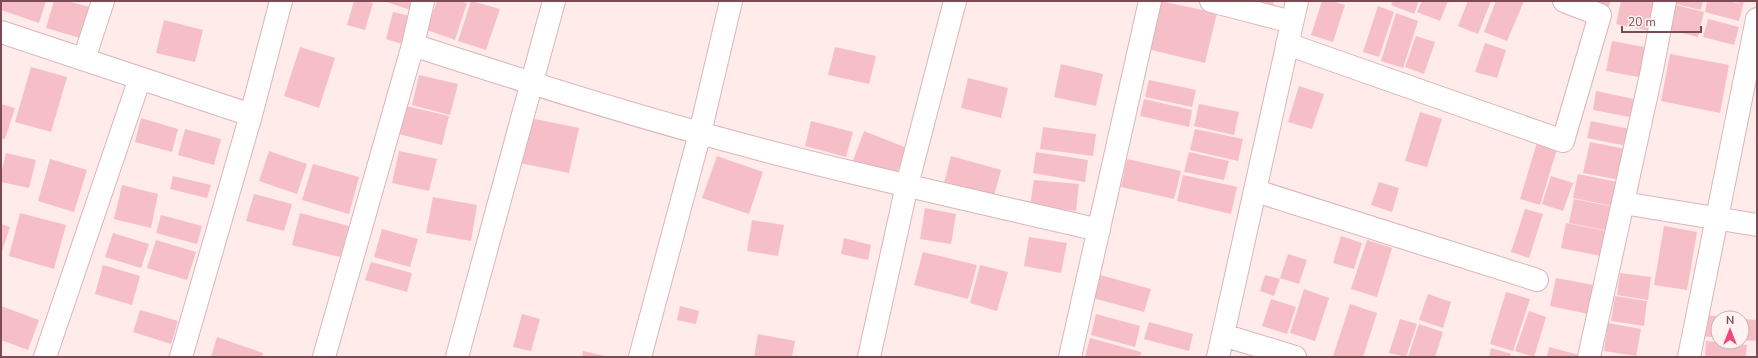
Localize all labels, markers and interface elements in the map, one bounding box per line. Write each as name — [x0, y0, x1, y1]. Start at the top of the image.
scale bar — [1622, 8, 1701, 34]
text: 20 m — [1628, 14, 1656, 30]
north arrow — [1710, 310, 1750, 350]
text: N — [1726, 313, 1734, 328]

